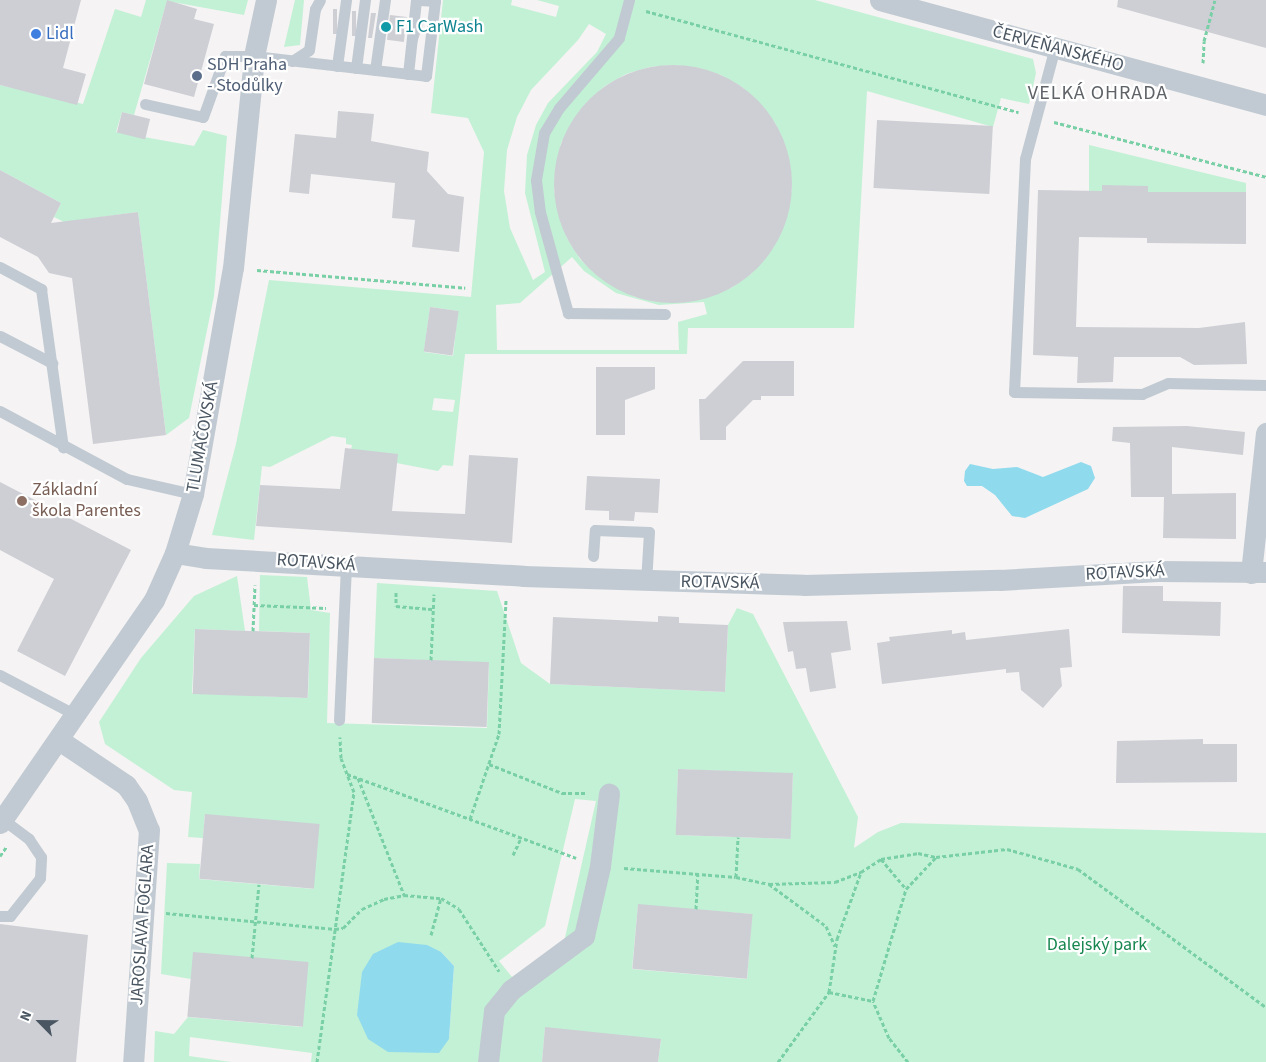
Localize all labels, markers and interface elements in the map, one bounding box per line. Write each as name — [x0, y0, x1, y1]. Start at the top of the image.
place label: F1 CarWash — [396, 16, 483, 38]
marker: F1 CarWash — [380, 21, 392, 33]
street label: ČERVEŇANSKÉHO — [990, 21, 1126, 77]
place label: Lidl — [46, 23, 74, 45]
marker: Lidl — [30, 28, 42, 40]
place label: SDH Praha - Stodůlky — [207, 55, 287, 98]
marker: SDH Praha - Stodůlky — [191, 70, 203, 82]
district label: VELKÁ OHRADA — [1026, 81, 1170, 105]
street label: TLUMAČOVSKÁ — [183, 380, 223, 494]
place label: Základní škola Parentes — [32, 480, 141, 522]
marker: Základní škola Parentes — [16, 495, 28, 507]
street label: ROTAVSKÁ — [276, 549, 356, 577]
street label: ROTAVSKÁ — [1085, 560, 1165, 586]
street label: ROTAVSKÁ — [680, 572, 760, 594]
street label: JAROSLAVA FOGLARA — [127, 844, 159, 1006]
park label: Dalejský park — [1047, 934, 1147, 956]
north arrow — [15, 997, 65, 1047]
text: N — [15, 1008, 37, 1024]

